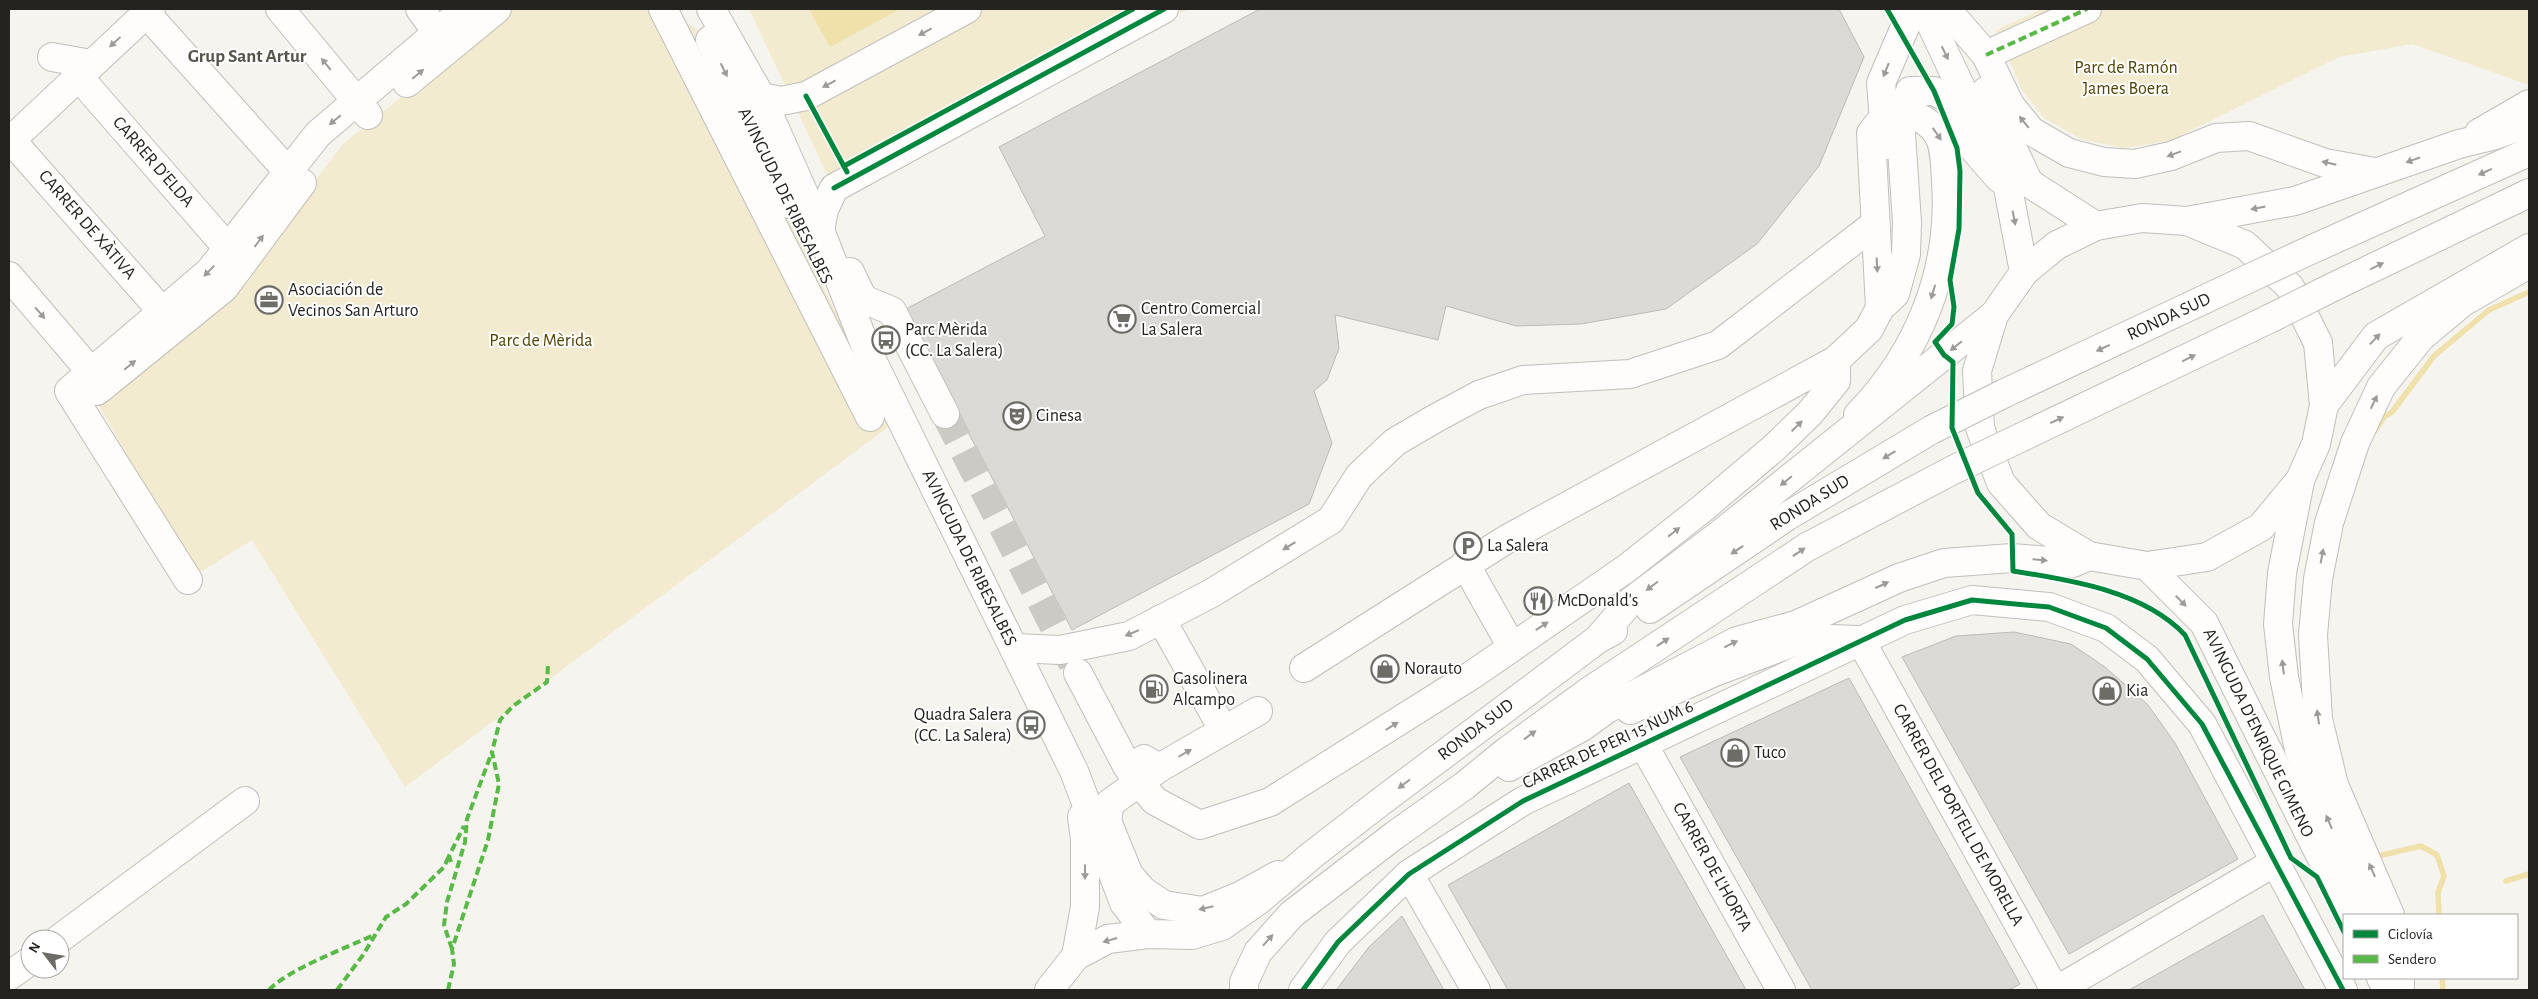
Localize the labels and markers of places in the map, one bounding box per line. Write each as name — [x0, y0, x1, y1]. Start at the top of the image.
place label: Asociación de Vecinos San Arturo — [288, 281, 419, 320]
office icon: Asociación de Vecinos San Arturo — [254, 285, 284, 315]
place label: Centro Comercial La Salera — [1141, 300, 1261, 339]
supermarket icon: Centro Comercial La Salera — [1107, 304, 1137, 334]
place label: Parc Mèrida (CC. La Salera) — [905, 321, 1003, 360]
bus stop icon: Parc Mèrida (CC. La Salera) — [871, 325, 901, 355]
theatre icon: Cinesa — [1002, 401, 1032, 431]
place label: Cinesa — [1036, 407, 1082, 425]
parking icon: La Salera — [1453, 531, 1483, 561]
place label: La Salera — [1487, 537, 1549, 555]
restaurant icon: McDonald's — [1523, 586, 1553, 616]
place label: McDonald's — [1557, 592, 1639, 610]
shop icon: Norauto — [1370, 654, 1400, 684]
place label: Norauto — [1404, 660, 1462, 678]
place label: Gasolinera Alcampo — [1173, 670, 1248, 709]
fuel station icon: Gasolinera Alcampo — [1139, 674, 1169, 704]
shop icon: Kia — [2092, 676, 2122, 706]
place label: Kia — [2126, 682, 2149, 700]
place label: Quadra Salera (CC. La Salera) — [914, 706, 1012, 745]
bus stop icon: Quadra Salera (CC. La Salera) — [1016, 710, 1046, 740]
shop icon: Tuco — [1720, 738, 1750, 768]
place label: Tuco — [1754, 744, 1787, 762]

